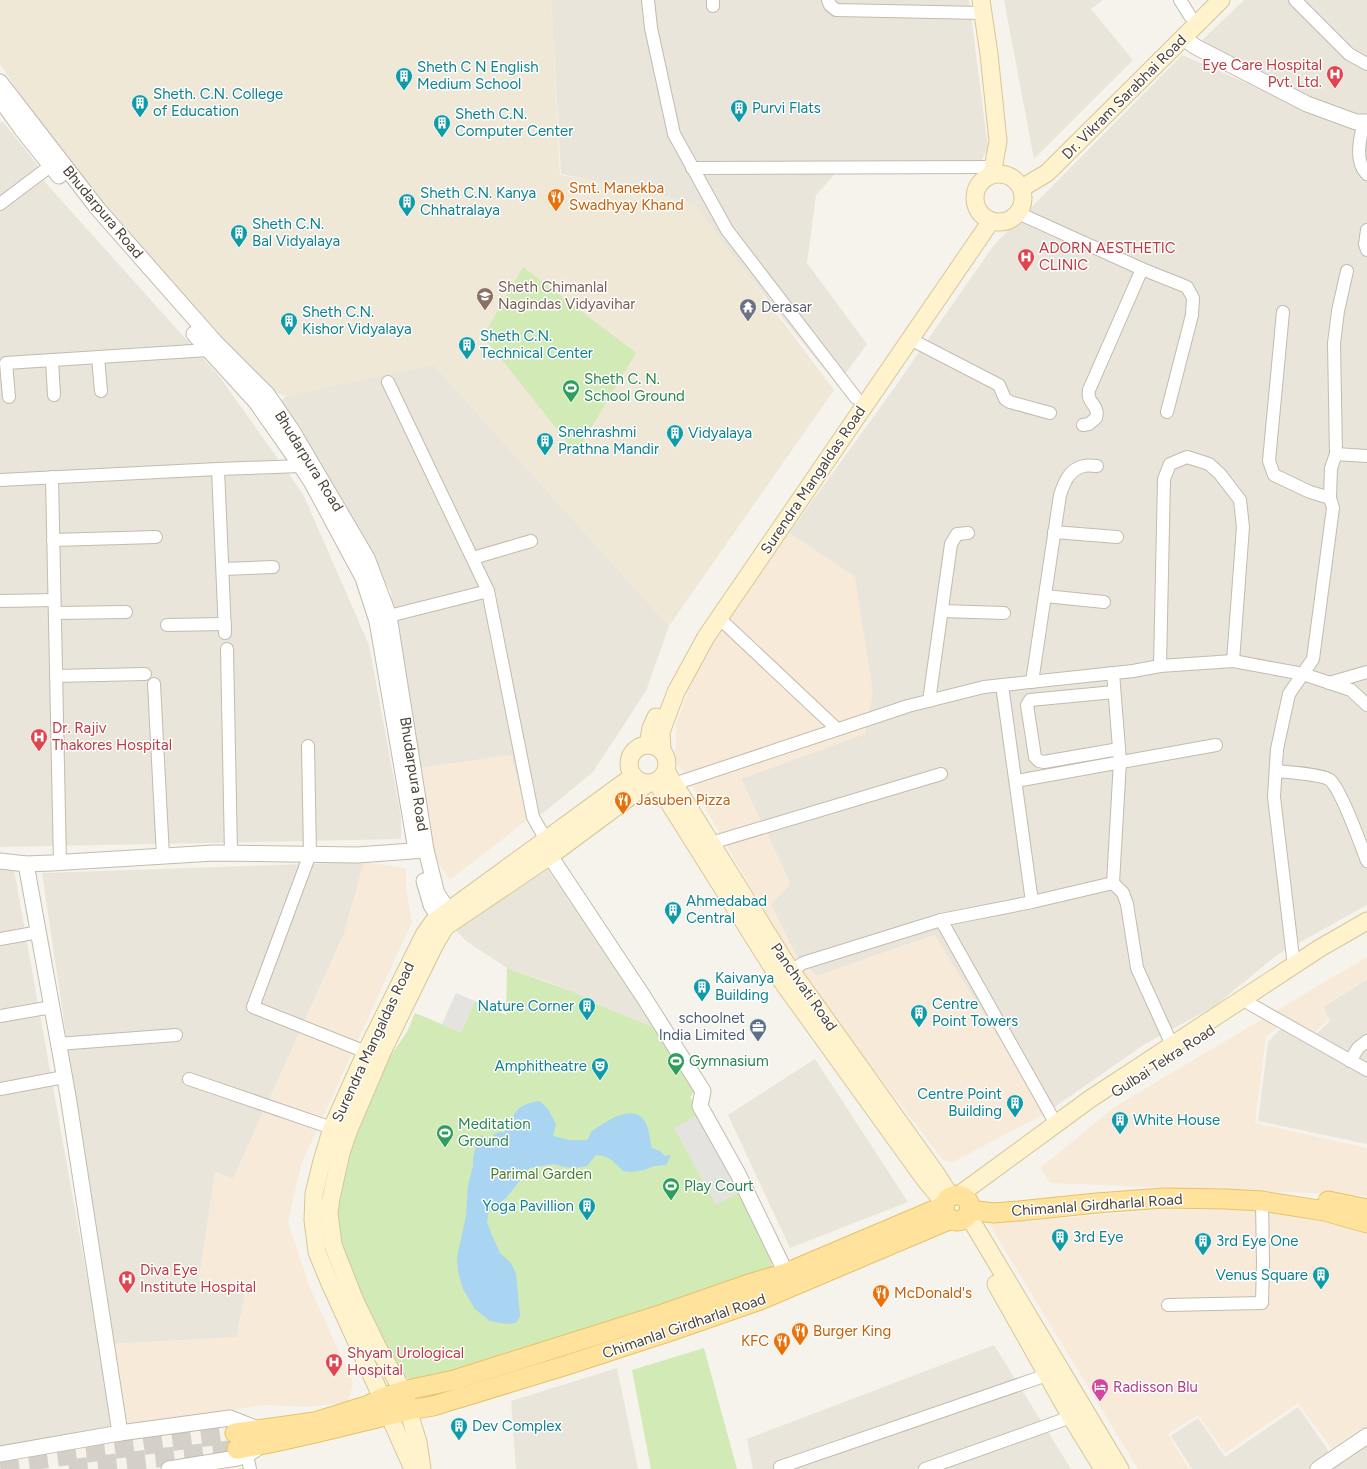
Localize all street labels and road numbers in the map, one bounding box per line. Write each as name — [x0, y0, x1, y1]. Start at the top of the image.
street label: Dr. Vikram Sarabhai Road — [1058, 31, 1190, 163]
street label: Bhudarpura Road — [59, 162, 147, 262]
street label: Surendra Mangaldas Road — [757, 403, 869, 557]
street label: Bhudarpura Road — [271, 407, 347, 515]
street label: Bhudarpura Road — [396, 715, 432, 833]
street label: Panchvati Road — [767, 939, 841, 1035]
street label: Surendra Mangaldas Road — [328, 959, 418, 1125]
street label: Gulbai Tekra Road — [1108, 1021, 1218, 1101]
street label: Chimanlal Girdharlal Road — [1011, 1190, 1183, 1220]
street label: Chimanlal Girdharlal Road — [600, 1290, 768, 1362]

